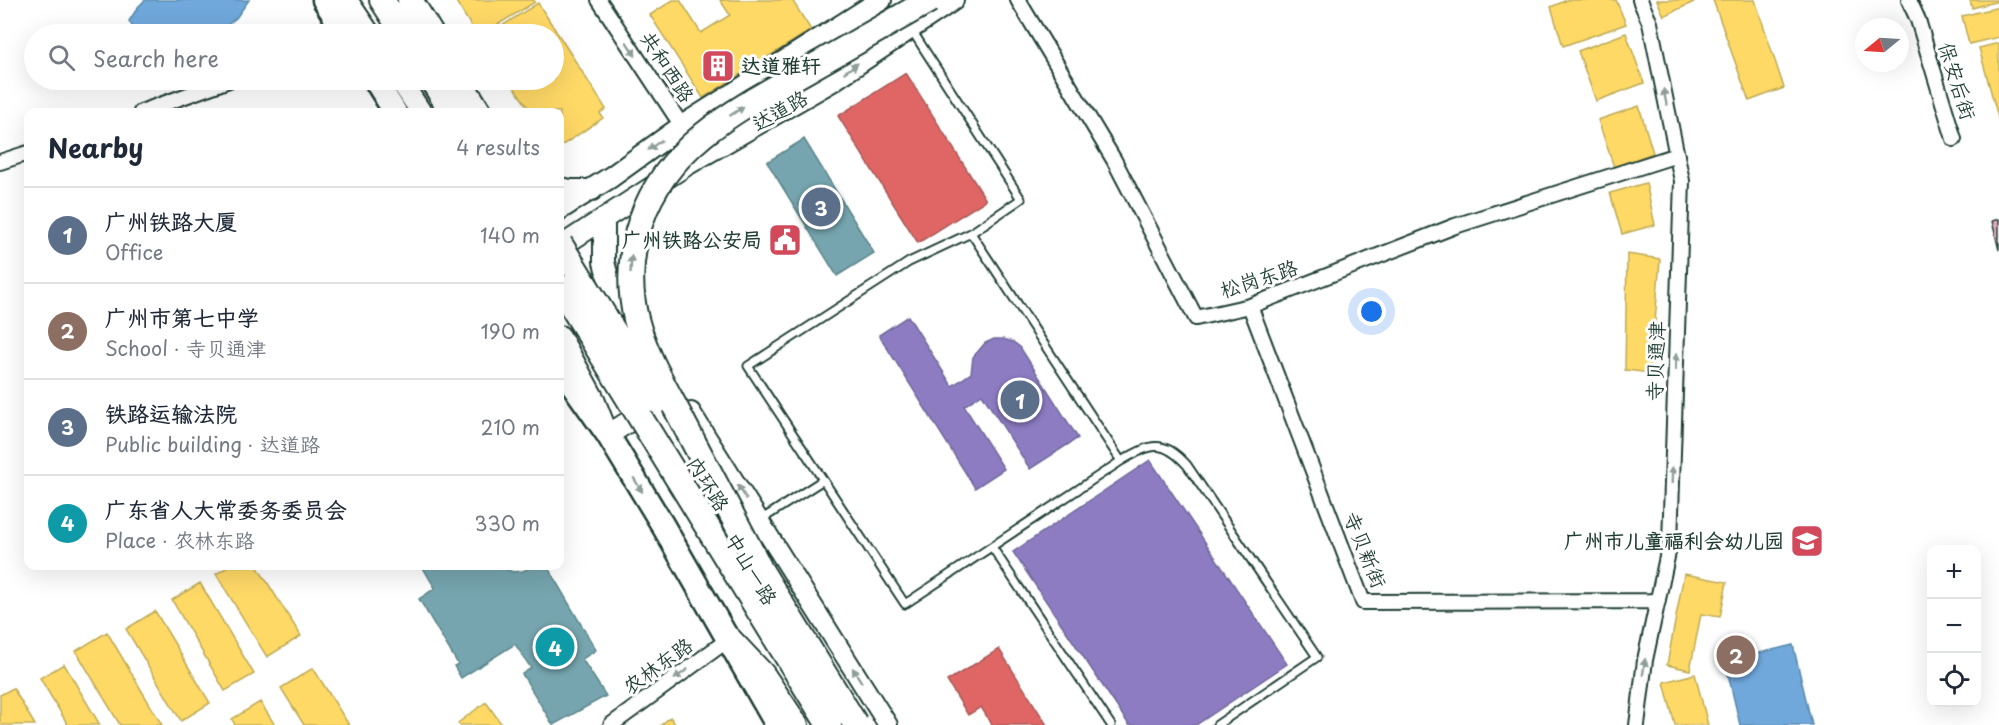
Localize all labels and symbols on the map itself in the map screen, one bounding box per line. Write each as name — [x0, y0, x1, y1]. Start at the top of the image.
north arrow — [1855, 18, 1909, 72]
street label: 共和西路 — [633, 25, 703, 109]
street label: 保安后街 — [1932, 38, 1984, 123]
one-way arrow — [625, 41, 636, 57]
building icon: 达道雅轩 — [700, 48, 736, 84]
place label: 达道雅轩 — [741, 50, 821, 80]
one-way arrow — [843, 62, 859, 74]
street label: 达道路 — [746, 82, 814, 138]
one-way arrow — [1660, 87, 1669, 106]
one-way arrow — [729, 105, 746, 116]
one-way arrow — [647, 139, 663, 151]
pin: 3 — [802, 184, 840, 230]
public building icon: 广州铁路公安局 — [767, 222, 803, 258]
place label: 广州铁路公安局 — [622, 224, 762, 254]
street label: 松岗东路 — [1216, 251, 1302, 305]
one-way arrow — [627, 255, 636, 274]
your location — [1357, 297, 1386, 326]
street label: 寺贝通津 — [1639, 320, 1671, 401]
one-way arrow — [1671, 352, 1681, 371]
pin: 1 — [1000, 378, 1040, 422]
street label: 内环路 — [680, 450, 738, 518]
one-way arrow — [1668, 465, 1677, 484]
one-way arrow — [633, 477, 643, 494]
one-way arrow — [736, 484, 747, 501]
street label: 寺贝新街 — [1337, 507, 1395, 592]
school or university icon: 广州市儿童福利会幼儿园 — [1789, 523, 1825, 559]
place label: 广州市儿童福利会幼儿园 — [1564, 525, 1784, 555]
street label: 中山一路 — [718, 526, 786, 611]
pin: 4 — [536, 624, 574, 670]
street label: 农林东路 — [616, 629, 699, 701]
pin: 2 — [1716, 632, 1756, 678]
one-way arrow — [1640, 657, 1649, 676]
one-way arrow — [674, 667, 689, 679]
one-way arrow — [851, 667, 862, 684]

